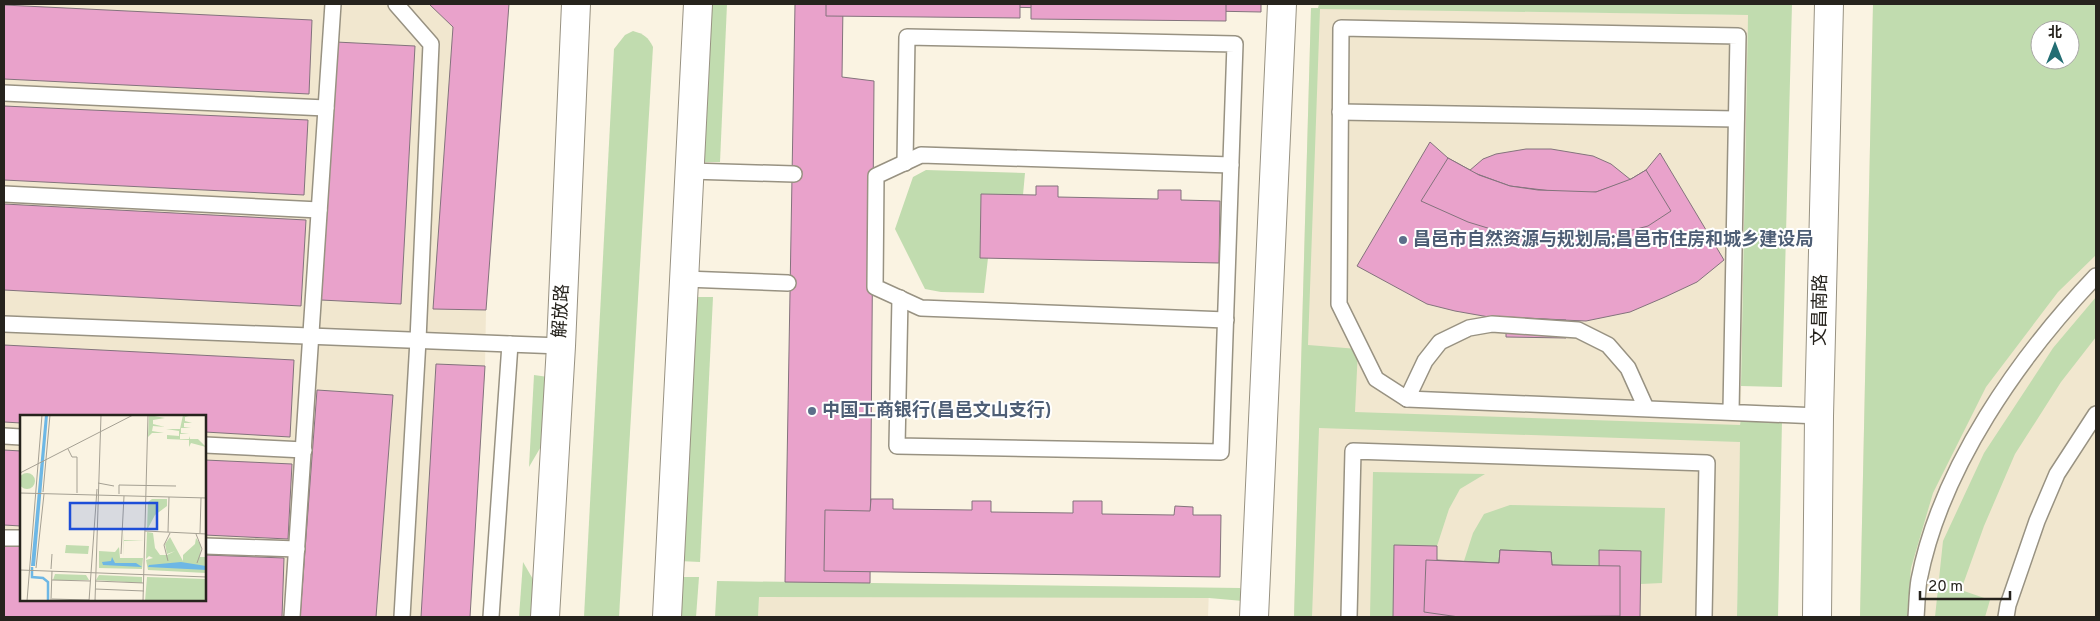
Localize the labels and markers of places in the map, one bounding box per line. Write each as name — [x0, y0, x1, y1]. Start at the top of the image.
place label: 昌邑市自然资源与规划局;昌邑市住房和城乡建设局 — [1413, 229, 1813, 252]
marker: 昌邑市自然资源与规划局;昌邑市住房和城乡建设局 — [1397, 234, 1409, 246]
place label: 中国工商银行(昌邑文山支行) — [822, 399, 1051, 423]
marker: 中国工商银行(昌邑文山支行) — [806, 405, 818, 417]

